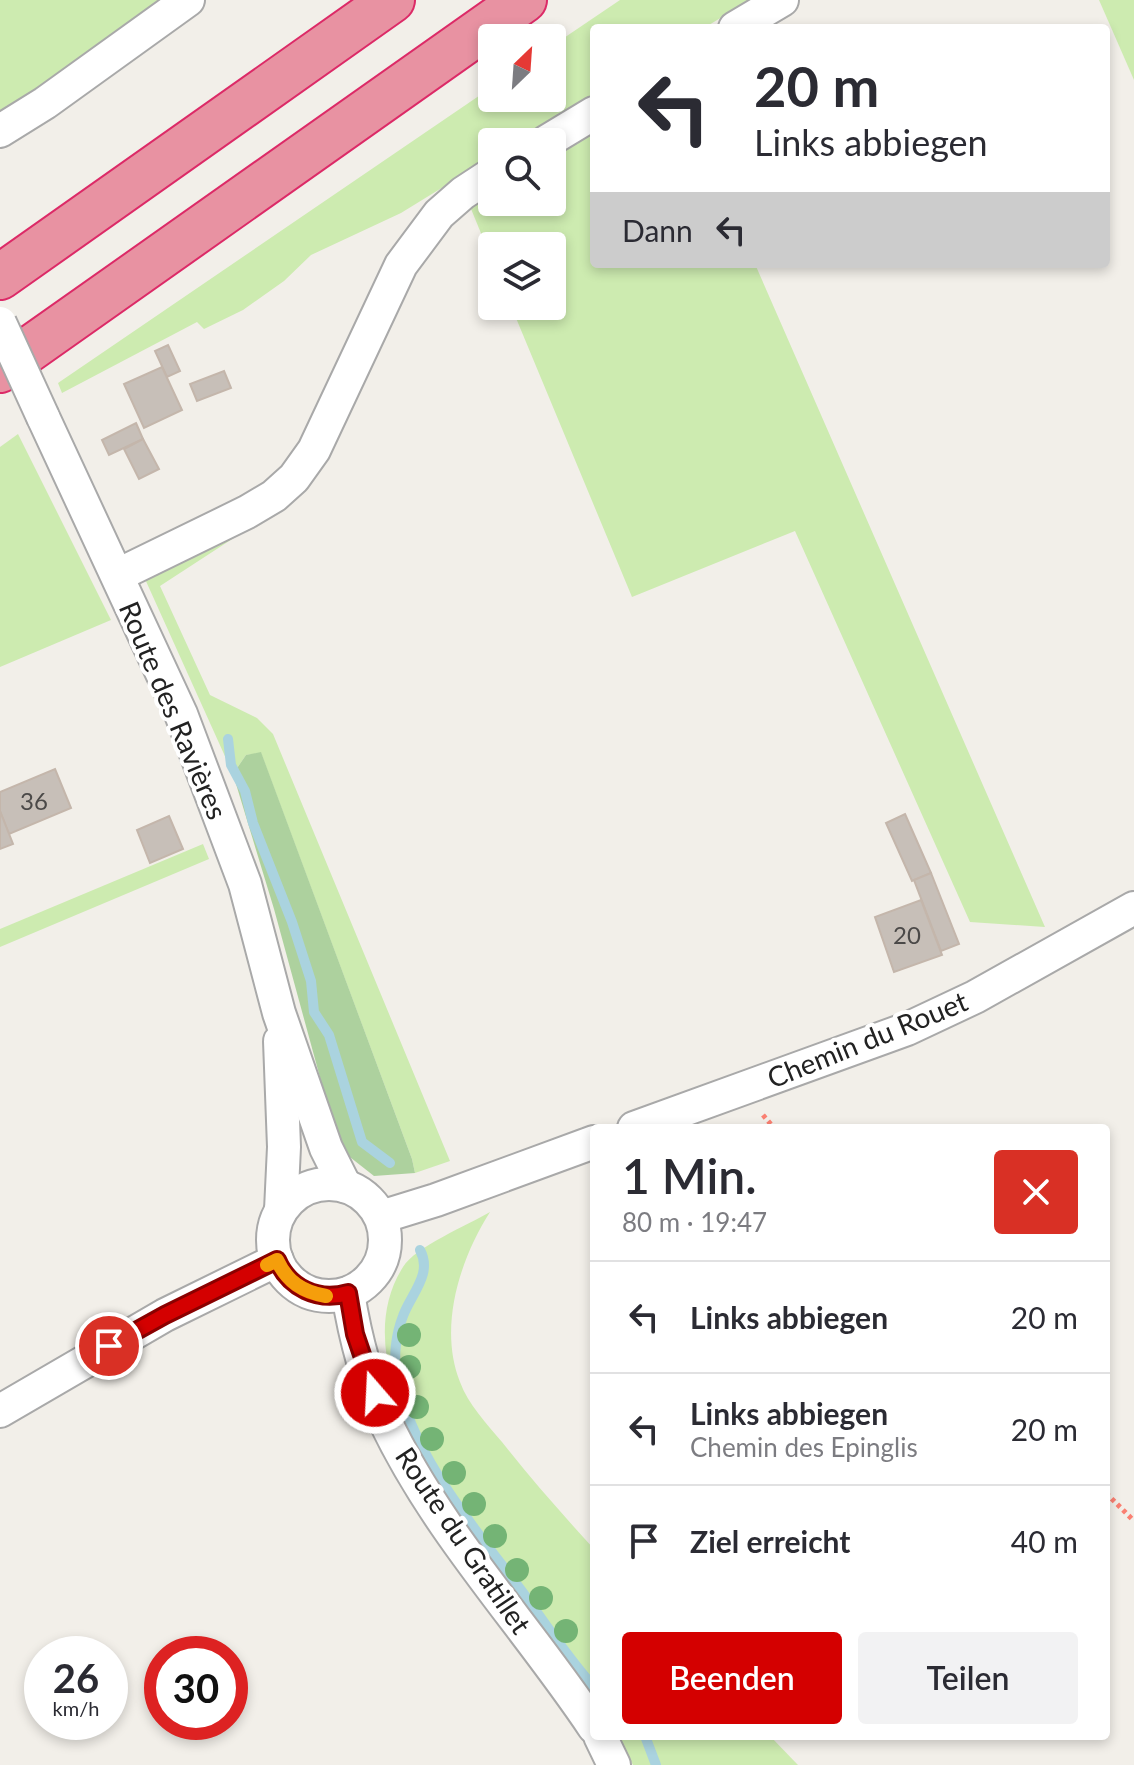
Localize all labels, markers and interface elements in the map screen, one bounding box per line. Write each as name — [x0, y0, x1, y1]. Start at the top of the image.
north arrow — [478, 24, 566, 112]
map controls — [478, 24, 566, 320]
text: 20 m — [754, 52, 879, 119]
icon: left — [622, 56, 726, 160]
text: Links abbiegen — [754, 120, 988, 164]
button: search — [478, 128, 566, 216]
icon: left — [709, 208, 753, 252]
text: Dann — [622, 212, 693, 248]
button: layers — [478, 232, 566, 320]
street label: Route des Ravières — [113, 596, 235, 824]
house number: 36 — [20, 786, 48, 815]
house number: 20 — [893, 920, 921, 949]
street label: Chemin du Rouet — [762, 983, 972, 1095]
text: 1 Min. — [622, 1147, 757, 1204]
button: close — [994, 1150, 1078, 1234]
text: 80 m · 19:47 — [622, 1206, 767, 1238]
icon: left — [622, 1295, 666, 1339]
text: Links abbiegen — [690, 1299, 888, 1335]
text: 20 m — [1011, 1299, 1078, 1335]
pin — [75, 1312, 143, 1380]
icon: arrive — [87, 1324, 131, 1368]
position arrow — [333, 1351, 417, 1435]
text: Links abbiegen — [690, 1395, 888, 1431]
icon: left — [622, 1407, 666, 1451]
text: 20 m — [1011, 1411, 1078, 1447]
text: Chemin des Epinglis — [690, 1431, 918, 1463]
street label: Route du Gratillet — [389, 1440, 539, 1640]
icon: arrive — [622, 1519, 666, 1563]
text: Ziel erreicht — [690, 1523, 850, 1559]
text: 40 m — [1011, 1523, 1078, 1559]
button: Beenden — [622, 1632, 842, 1724]
button: Teilen — [858, 1632, 1078, 1724]
speed limit sign: 30 — [144, 1636, 248, 1740]
text: 26 — [53, 1654, 99, 1702]
text: km/h — [53, 1696, 99, 1720]

